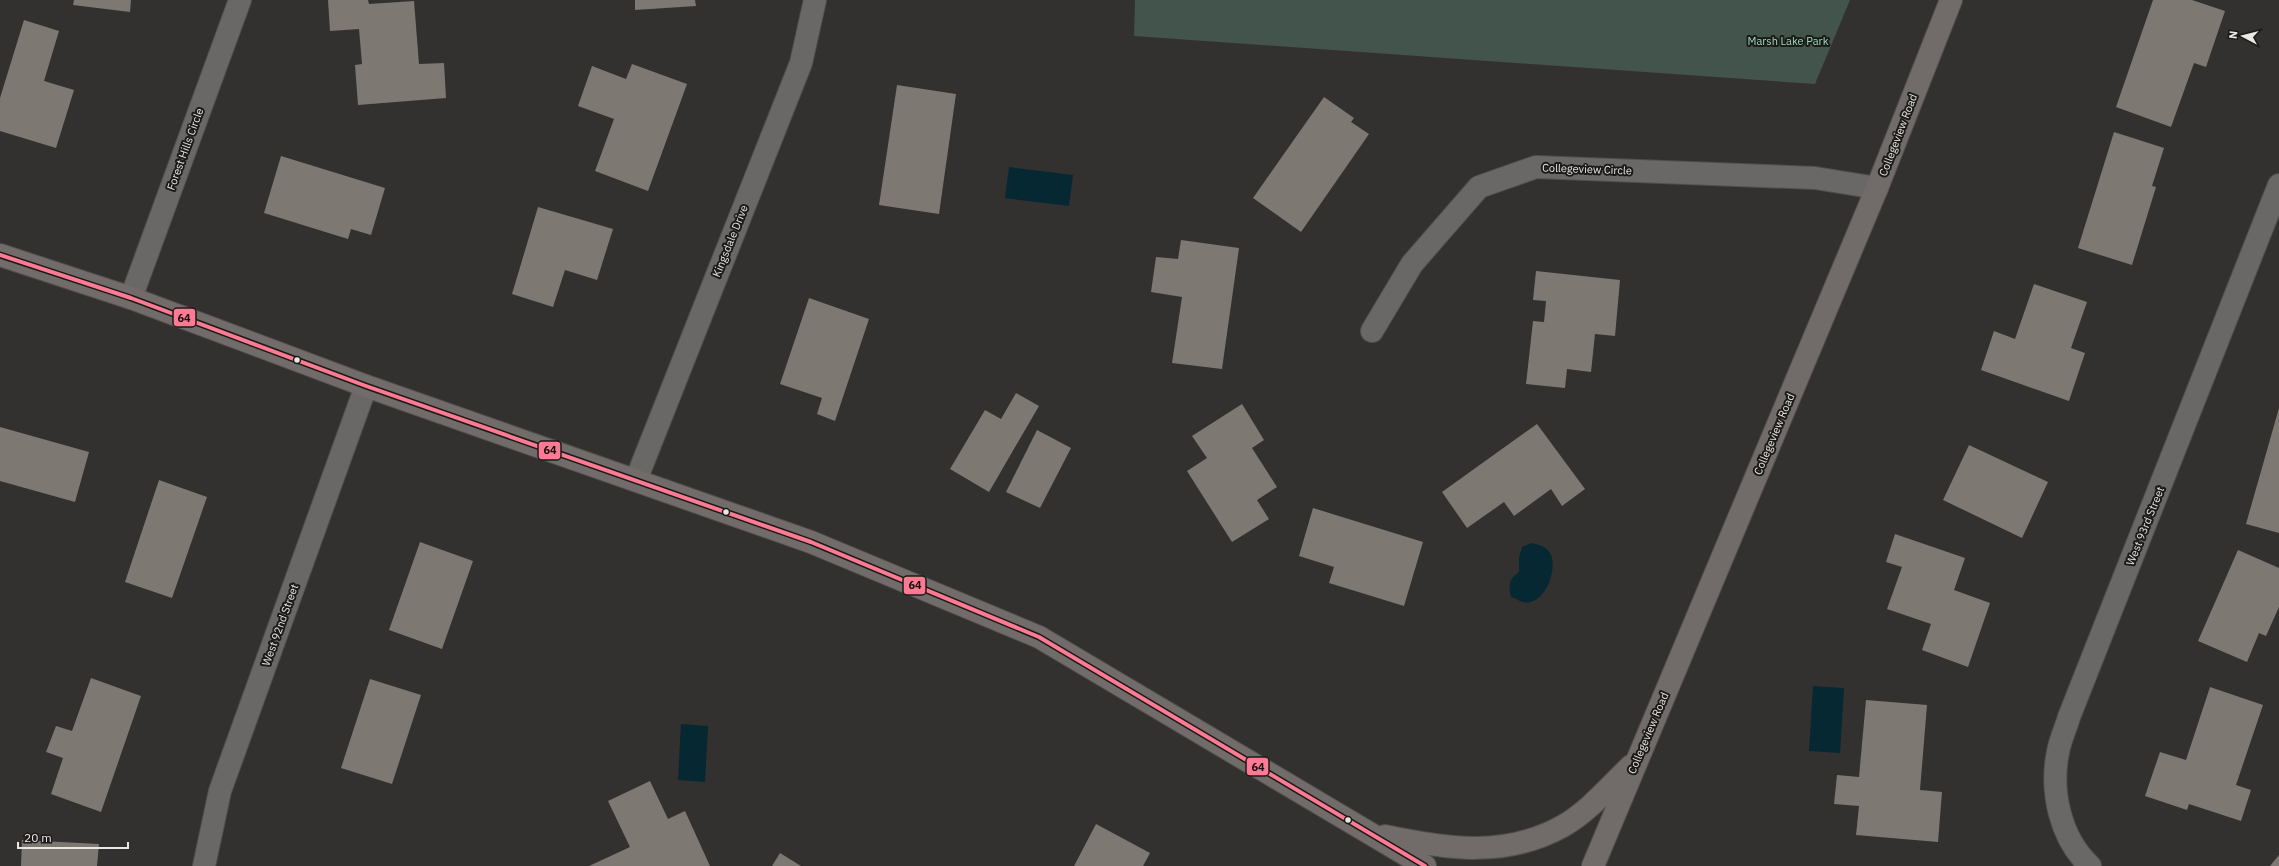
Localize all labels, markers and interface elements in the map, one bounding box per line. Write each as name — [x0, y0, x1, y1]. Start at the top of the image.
north arrow — [2223, 16, 2263, 56]
text: N — [2226, 30, 2241, 40]
park label: Marsh Lake Park — [1748, 34, 1829, 48]
street label: Collegeview Road — [1876, 92, 1920, 178]
street label: Forest Hills Circle — [164, 106, 206, 192]
street label: Collegeview Circle — [1542, 160, 1632, 178]
street label: Kingsdale Drive — [709, 203, 751, 279]
line badge: 64 — [173, 308, 196, 327]
text: 64 — [177, 311, 191, 325]
unlabelled marker — [292, 355, 302, 365]
street label: Collegeview Road — [1751, 391, 1797, 477]
line badge: 64 — [538, 441, 561, 460]
text: 64 — [543, 443, 557, 457]
street label: West 93rd Street — [2123, 484, 2167, 567]
unlabelled marker — [721, 507, 731, 517]
line badge: 64 — [903, 576, 926, 595]
text: 64 — [908, 578, 922, 592]
street label: West 92nd Street — [259, 582, 301, 668]
street label: Collegeview Road — [1625, 690, 1671, 776]
line badge: 64 — [1246, 757, 1269, 776]
text: 64 — [1251, 760, 1265, 774]
unlabelled marker — [1343, 815, 1353, 825]
scale bar — [18, 824, 128, 850]
text: 20 m — [24, 830, 52, 845]

